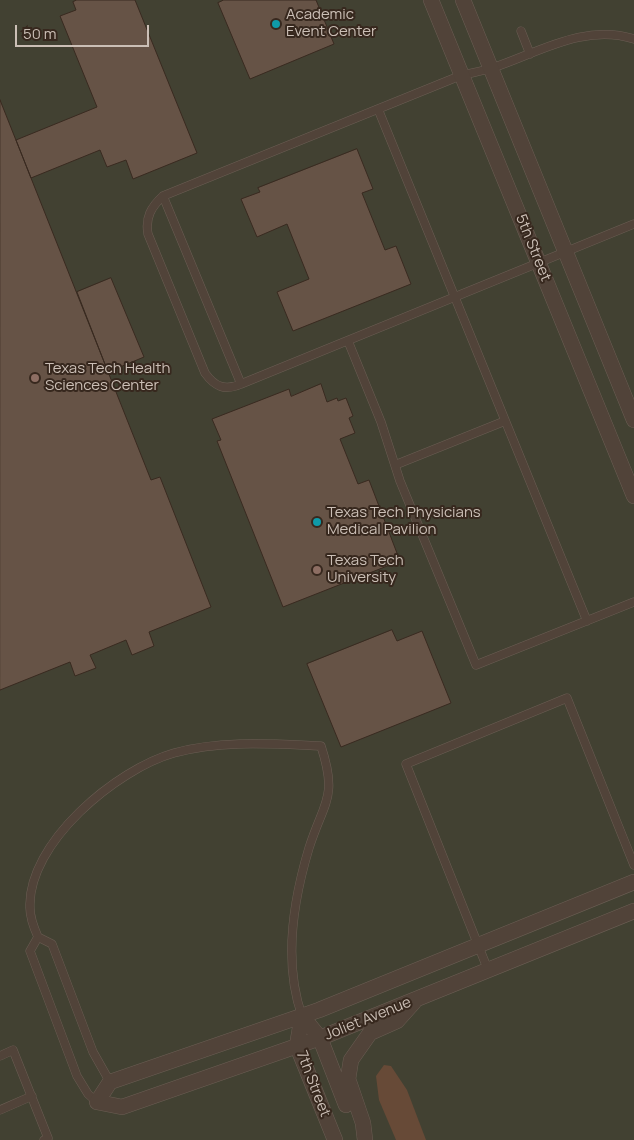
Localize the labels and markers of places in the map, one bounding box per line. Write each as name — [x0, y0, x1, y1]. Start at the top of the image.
place label: Academic Event Center — [286, 6, 376, 41]
marker: Academic Event Center — [270, 18, 282, 30]
place label: Texas Tech Health Sciences Center — [45, 360, 170, 395]
marker: Texas Tech Health Sciences Center — [29, 372, 41, 384]
place label: Texas Tech Physicians Medical Pavilion — [327, 504, 481, 539]
marker: Texas Tech Physicians Medical Pavilion — [311, 516, 323, 528]
place label: Texas Tech University — [327, 552, 404, 587]
marker: Texas Tech University — [311, 564, 323, 576]

